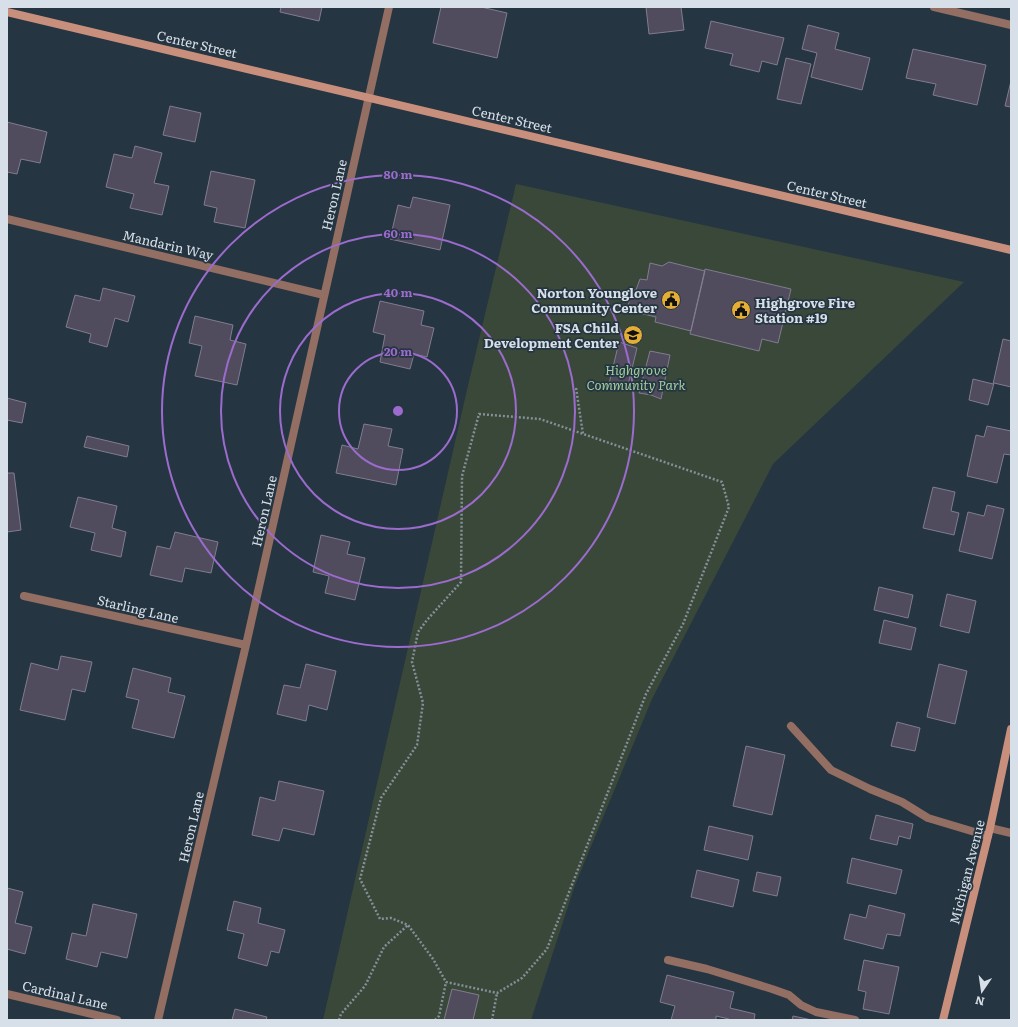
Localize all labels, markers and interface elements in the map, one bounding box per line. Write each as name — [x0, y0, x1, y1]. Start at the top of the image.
street label: Center Street — [155, 25, 240, 62]
street label: Center Street — [470, 100, 555, 137]
street label: Heron Lane — [316, 157, 351, 232]
text: 80 m — [384, 165, 412, 183]
street label: Center Street — [785, 175, 870, 212]
text: 60 m — [384, 224, 412, 242]
street label: Mandarin Way — [121, 225, 216, 264]
text: 40 m — [384, 283, 413, 301]
place label: Norton Younglove Community Center — [531, 283, 657, 317]
public building icon: Norton Younglove Community Center — [660, 289, 682, 311]
place label: Highgrove Fire Station #19 — [755, 293, 855, 327]
public building icon: Highgrove Fire Station #19 — [730, 299, 752, 321]
place label: FSA Child Development Center — [484, 318, 619, 352]
school or university icon: FSA Child Development Center — [622, 324, 644, 346]
text: 20 m — [384, 342, 412, 360]
park label: Highgrove Community Park — [586, 360, 686, 394]
centre of rings — [391, 404, 405, 418]
street label: Heron Lane — [246, 473, 281, 548]
street label: Starling Lane — [95, 590, 181, 627]
street label: Heron Lane — [173, 789, 208, 864]
street label: Michigan Avenue — [944, 817, 989, 926]
north arrow — [962, 971, 1002, 1011]
street label: Cardinal Lane — [21, 975, 110, 1014]
text: N — [973, 993, 986, 1011]

